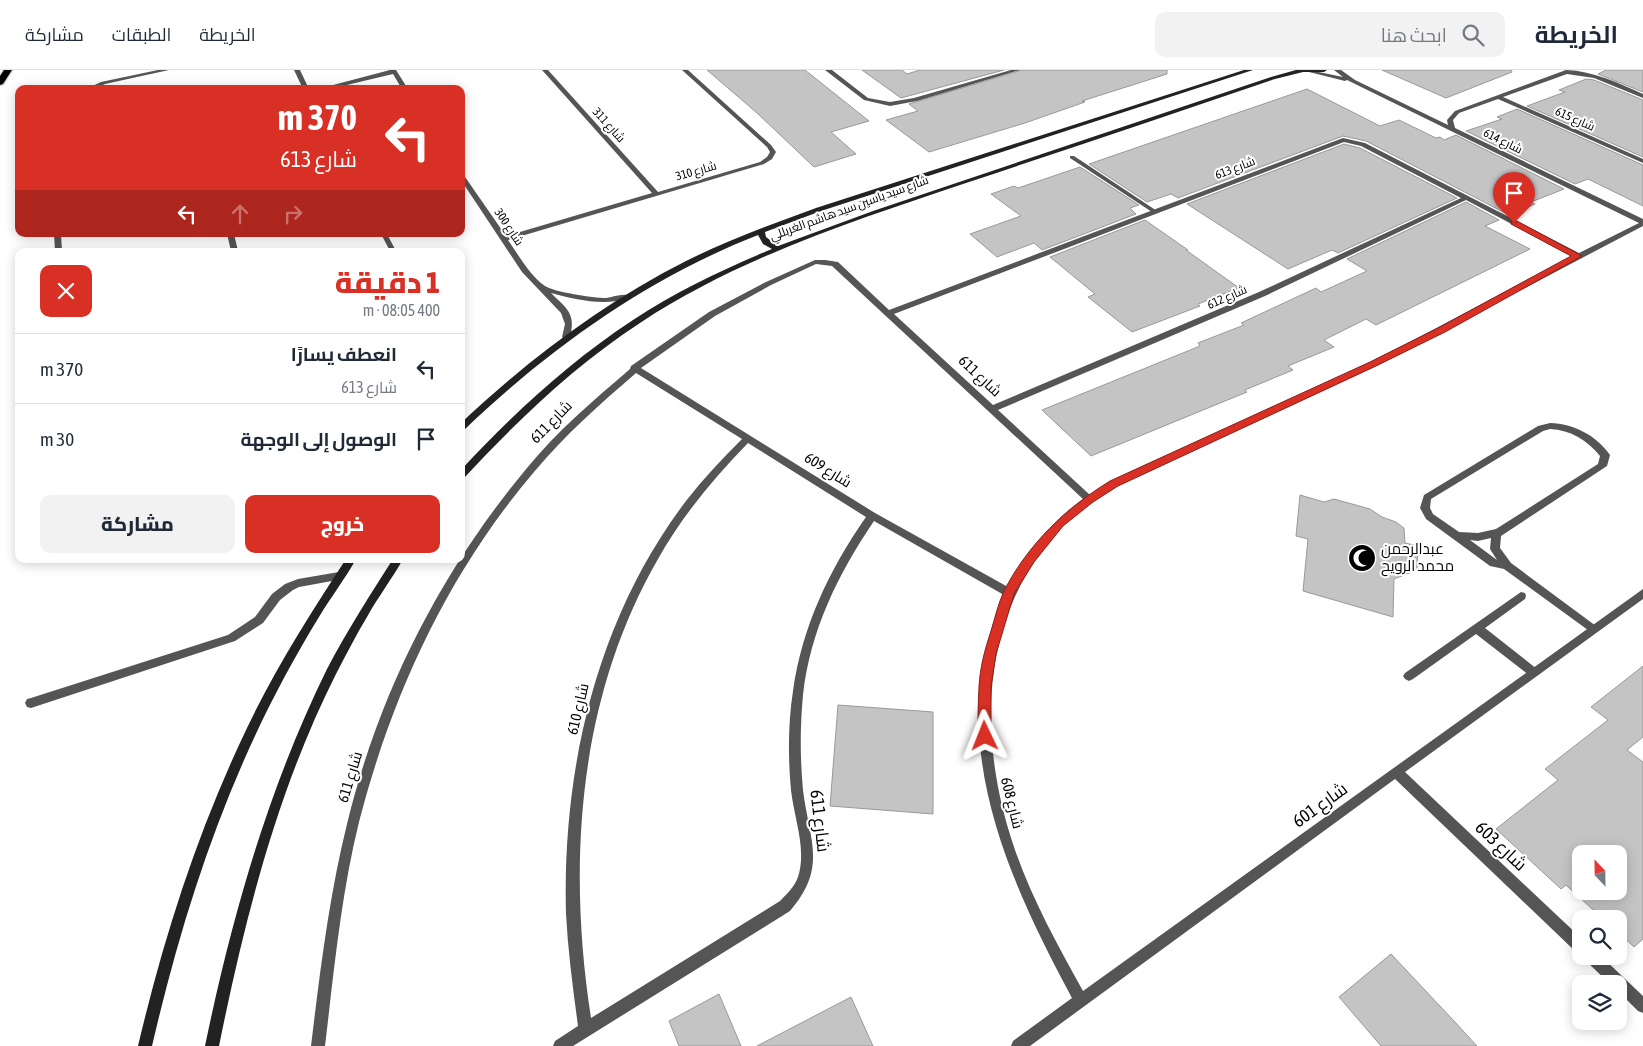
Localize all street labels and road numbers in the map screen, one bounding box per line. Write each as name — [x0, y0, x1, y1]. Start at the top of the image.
street label: شارع 615 — [1553, 104, 1597, 135]
street label: شارع 311 — [589, 105, 628, 146]
street label: شارع 614 — [1481, 126, 1525, 157]
street label: شارع 613 — [1213, 154, 1257, 183]
street label: شارع 310 — [674, 158, 718, 184]
street label: شارع سيد ياسين سيد هاشم الغربللي — [768, 173, 931, 246]
street label: شارع 300 — [491, 206, 527, 249]
street label: شارع 612 — [1205, 282, 1249, 313]
street label: شارع 611 — [953, 352, 1005, 402]
street label: شارع 611 — [526, 397, 577, 448]
street label: شارع 609 — [800, 449, 855, 493]
street label: شارع 610 — [563, 682, 595, 737]
street label: شارع 611 — [334, 749, 368, 805]
street label: شارع 608 — [995, 775, 1027, 831]
street label: شارع 601 — [1288, 778, 1352, 833]
street label: شارع 611 — [804, 789, 835, 854]
street label: شارع 603 — [1470, 817, 1531, 876]

